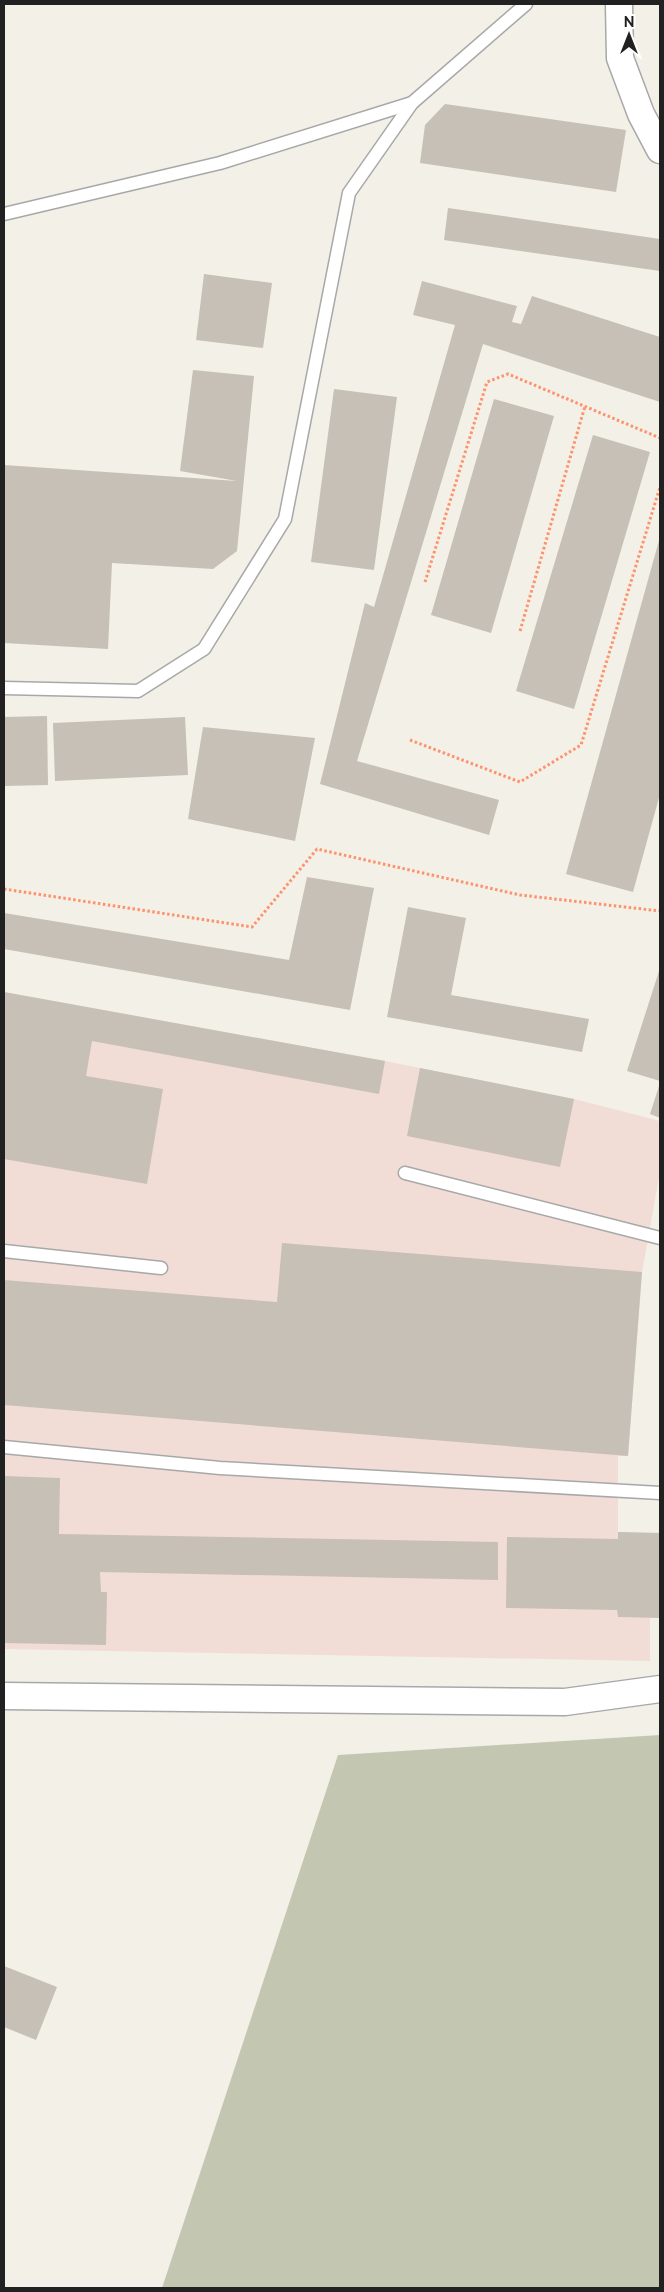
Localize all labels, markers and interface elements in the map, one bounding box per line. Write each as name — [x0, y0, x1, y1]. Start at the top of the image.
north arrow — [604, 10, 654, 60]
text: N — [624, 14, 634, 30]

